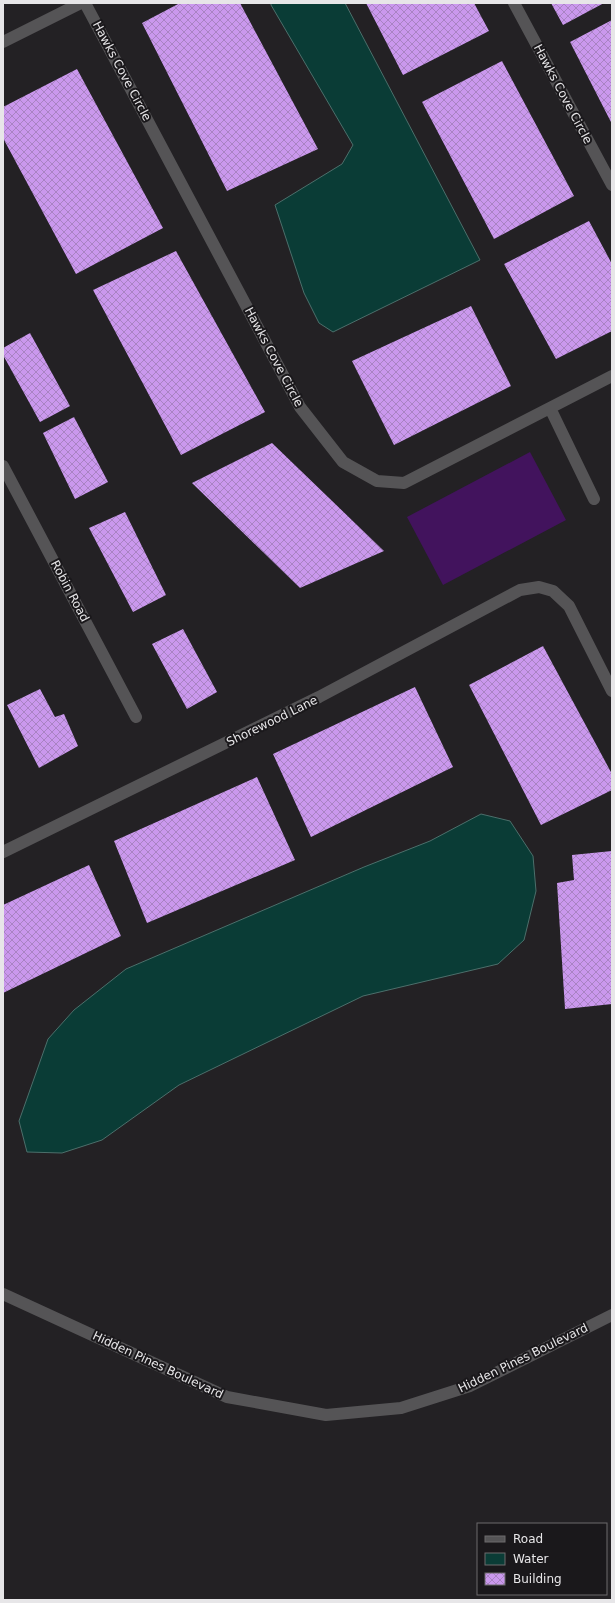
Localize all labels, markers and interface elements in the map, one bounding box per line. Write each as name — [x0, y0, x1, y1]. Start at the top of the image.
street label: Hawks Cove Circle — [90, 19, 154, 123]
street label: Hawks Cove Circle — [531, 42, 595, 146]
street label: Hawks Cove Circle — [242, 305, 306, 409]
street label: Robin Road — [48, 558, 92, 624]
street label: Shorewood Lane — [224, 693, 320, 749]
street label: Hidden Pines Boulevard — [456, 1320, 590, 1396]
street label: Hidden Pines Boulevard — [90, 1329, 226, 1401]
legend — [477, 1523, 607, 1595]
text: Road — [513, 1532, 543, 1546]
text: Water — [513, 1552, 549, 1566]
text: Building — [513, 1572, 562, 1586]

